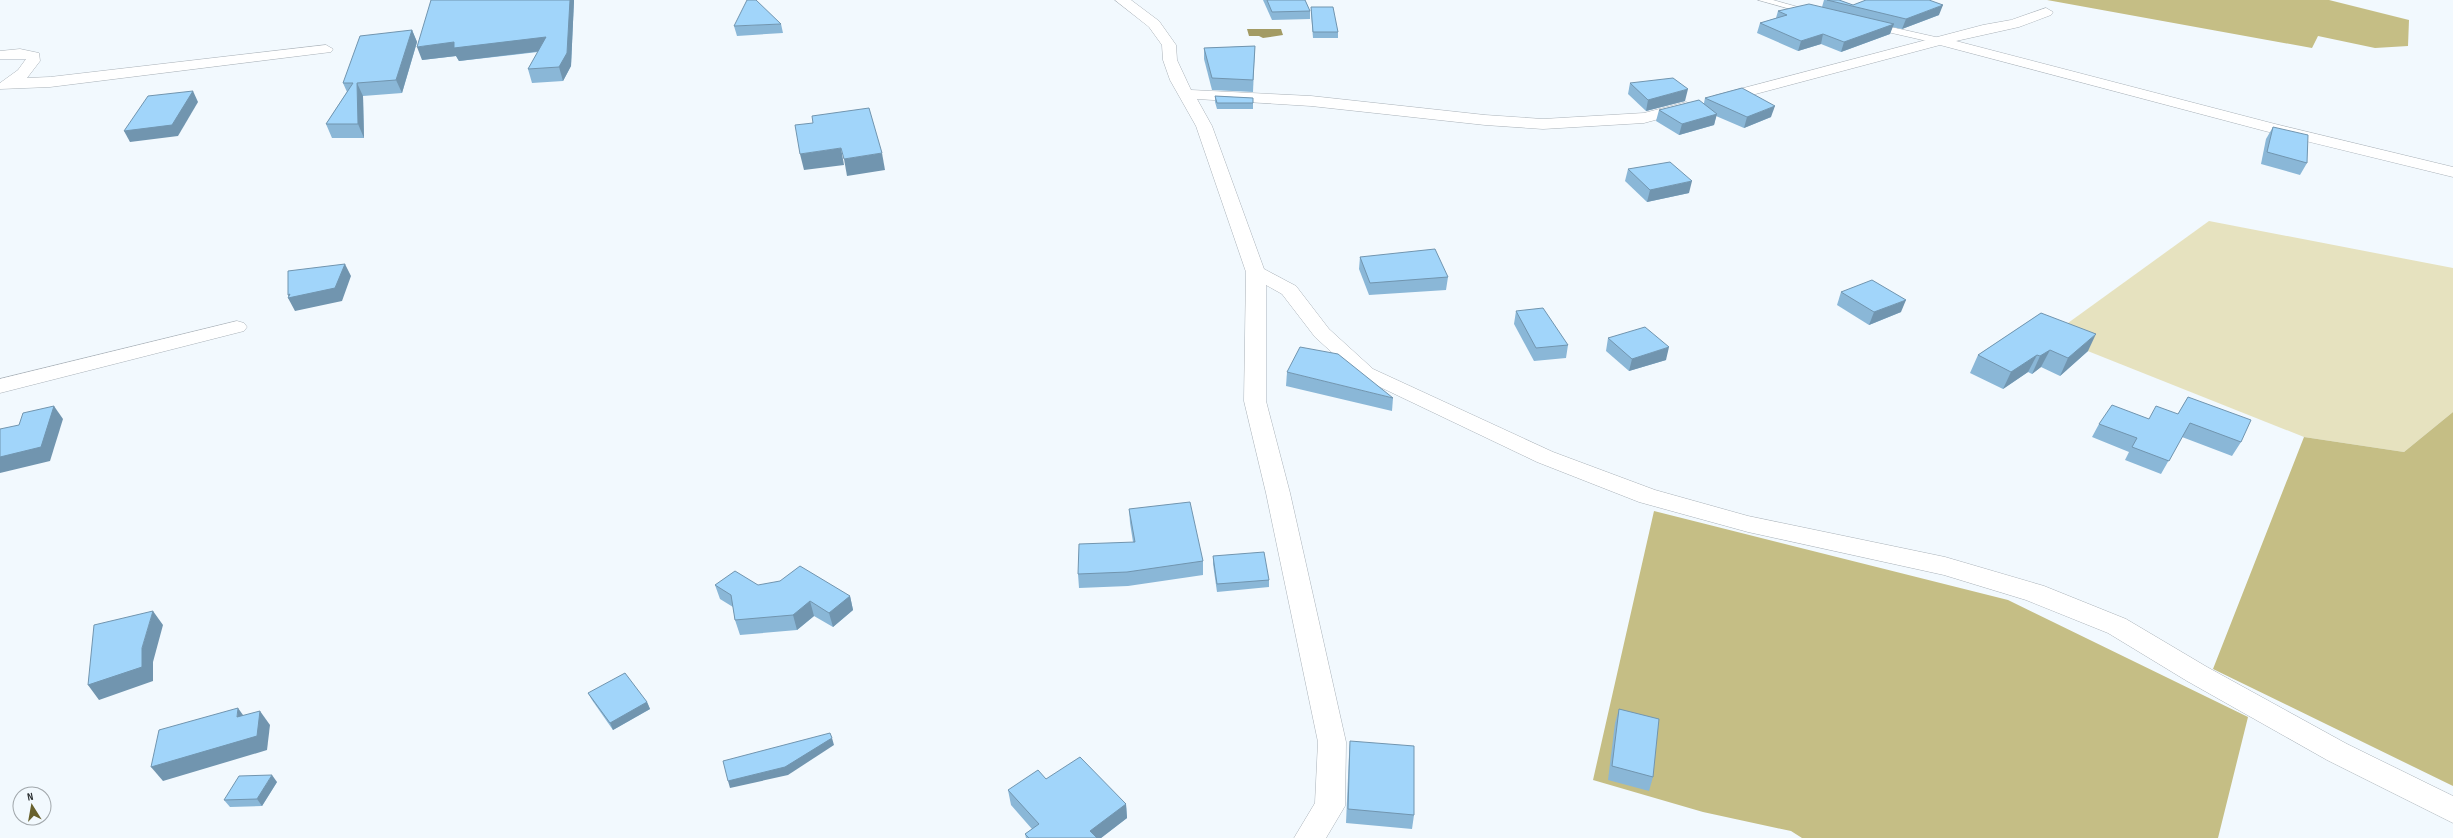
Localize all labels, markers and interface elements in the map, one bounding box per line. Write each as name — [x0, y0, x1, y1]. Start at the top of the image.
north arrow — [12, 786, 52, 826]
text: N — [26, 790, 34, 804]

